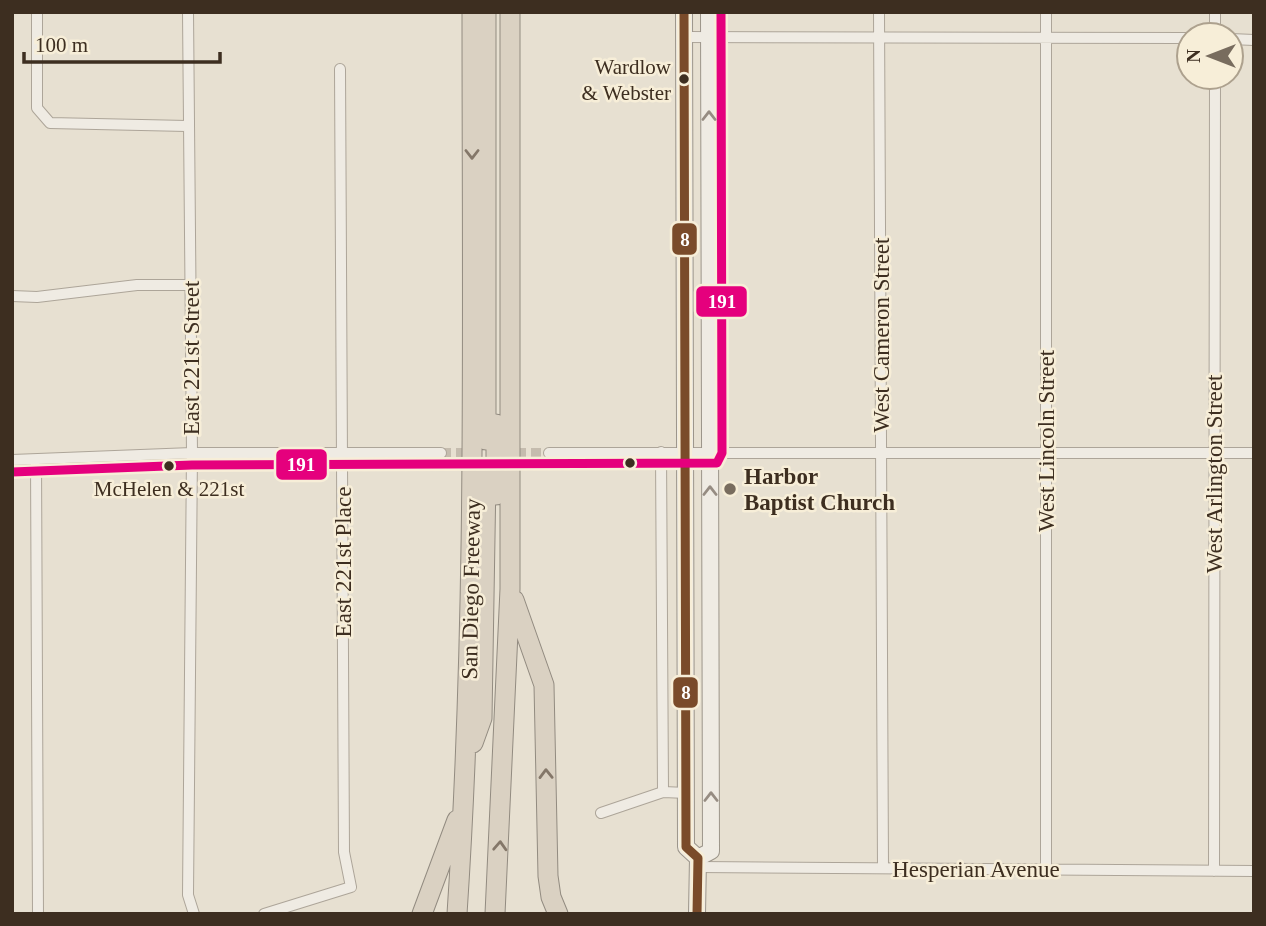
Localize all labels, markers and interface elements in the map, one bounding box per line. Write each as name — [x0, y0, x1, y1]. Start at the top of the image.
scale bar — [24, 21, 220, 65]
north arrow — [1175, 21, 1245, 91]
text: 100 m — [35, 33, 88, 57]
text: N — [1183, 49, 1204, 63]
place label: Wardlow & Webster — [582, 55, 672, 105]
marker: Wardlow & Webster — [677, 72, 691, 86]
one-way arrow — [701, 110, 717, 120]
one-way arrow — [464, 149, 480, 160]
line badge: 8 — [671, 222, 698, 256]
text: 8 — [680, 229, 690, 250]
street label: West Cameron Street — [869, 237, 894, 432]
street label: East 221st Street — [179, 280, 204, 435]
line badge: 191 — [695, 285, 748, 318]
text: 191 — [708, 291, 736, 312]
street label: West Lincoln Street — [1034, 349, 1059, 532]
street label: West Arlington Street — [1202, 374, 1227, 573]
line badge: 191 — [275, 448, 328, 481]
text: 191 — [287, 454, 315, 475]
unlabelled marker — [623, 456, 637, 470]
marker: McHelen & 221st — [162, 459, 176, 473]
place label: Harbor Baptist Church — [744, 464, 895, 515]
place label: McHelen & 221st — [94, 477, 244, 501]
marker: Harbor Baptist Church — [722, 481, 738, 497]
one-way arrow — [703, 485, 718, 496]
street label: East 221st Place — [331, 487, 356, 637]
street label: San Diego Freeway — [457, 498, 485, 680]
line badge: 8 — [672, 676, 699, 709]
text: 8 — [681, 682, 691, 703]
one-way arrow — [538, 768, 554, 778]
one-way arrow — [703, 792, 719, 802]
one-way arrow — [492, 840, 507, 851]
street label: Hesperian Avenue — [892, 857, 1060, 882]

